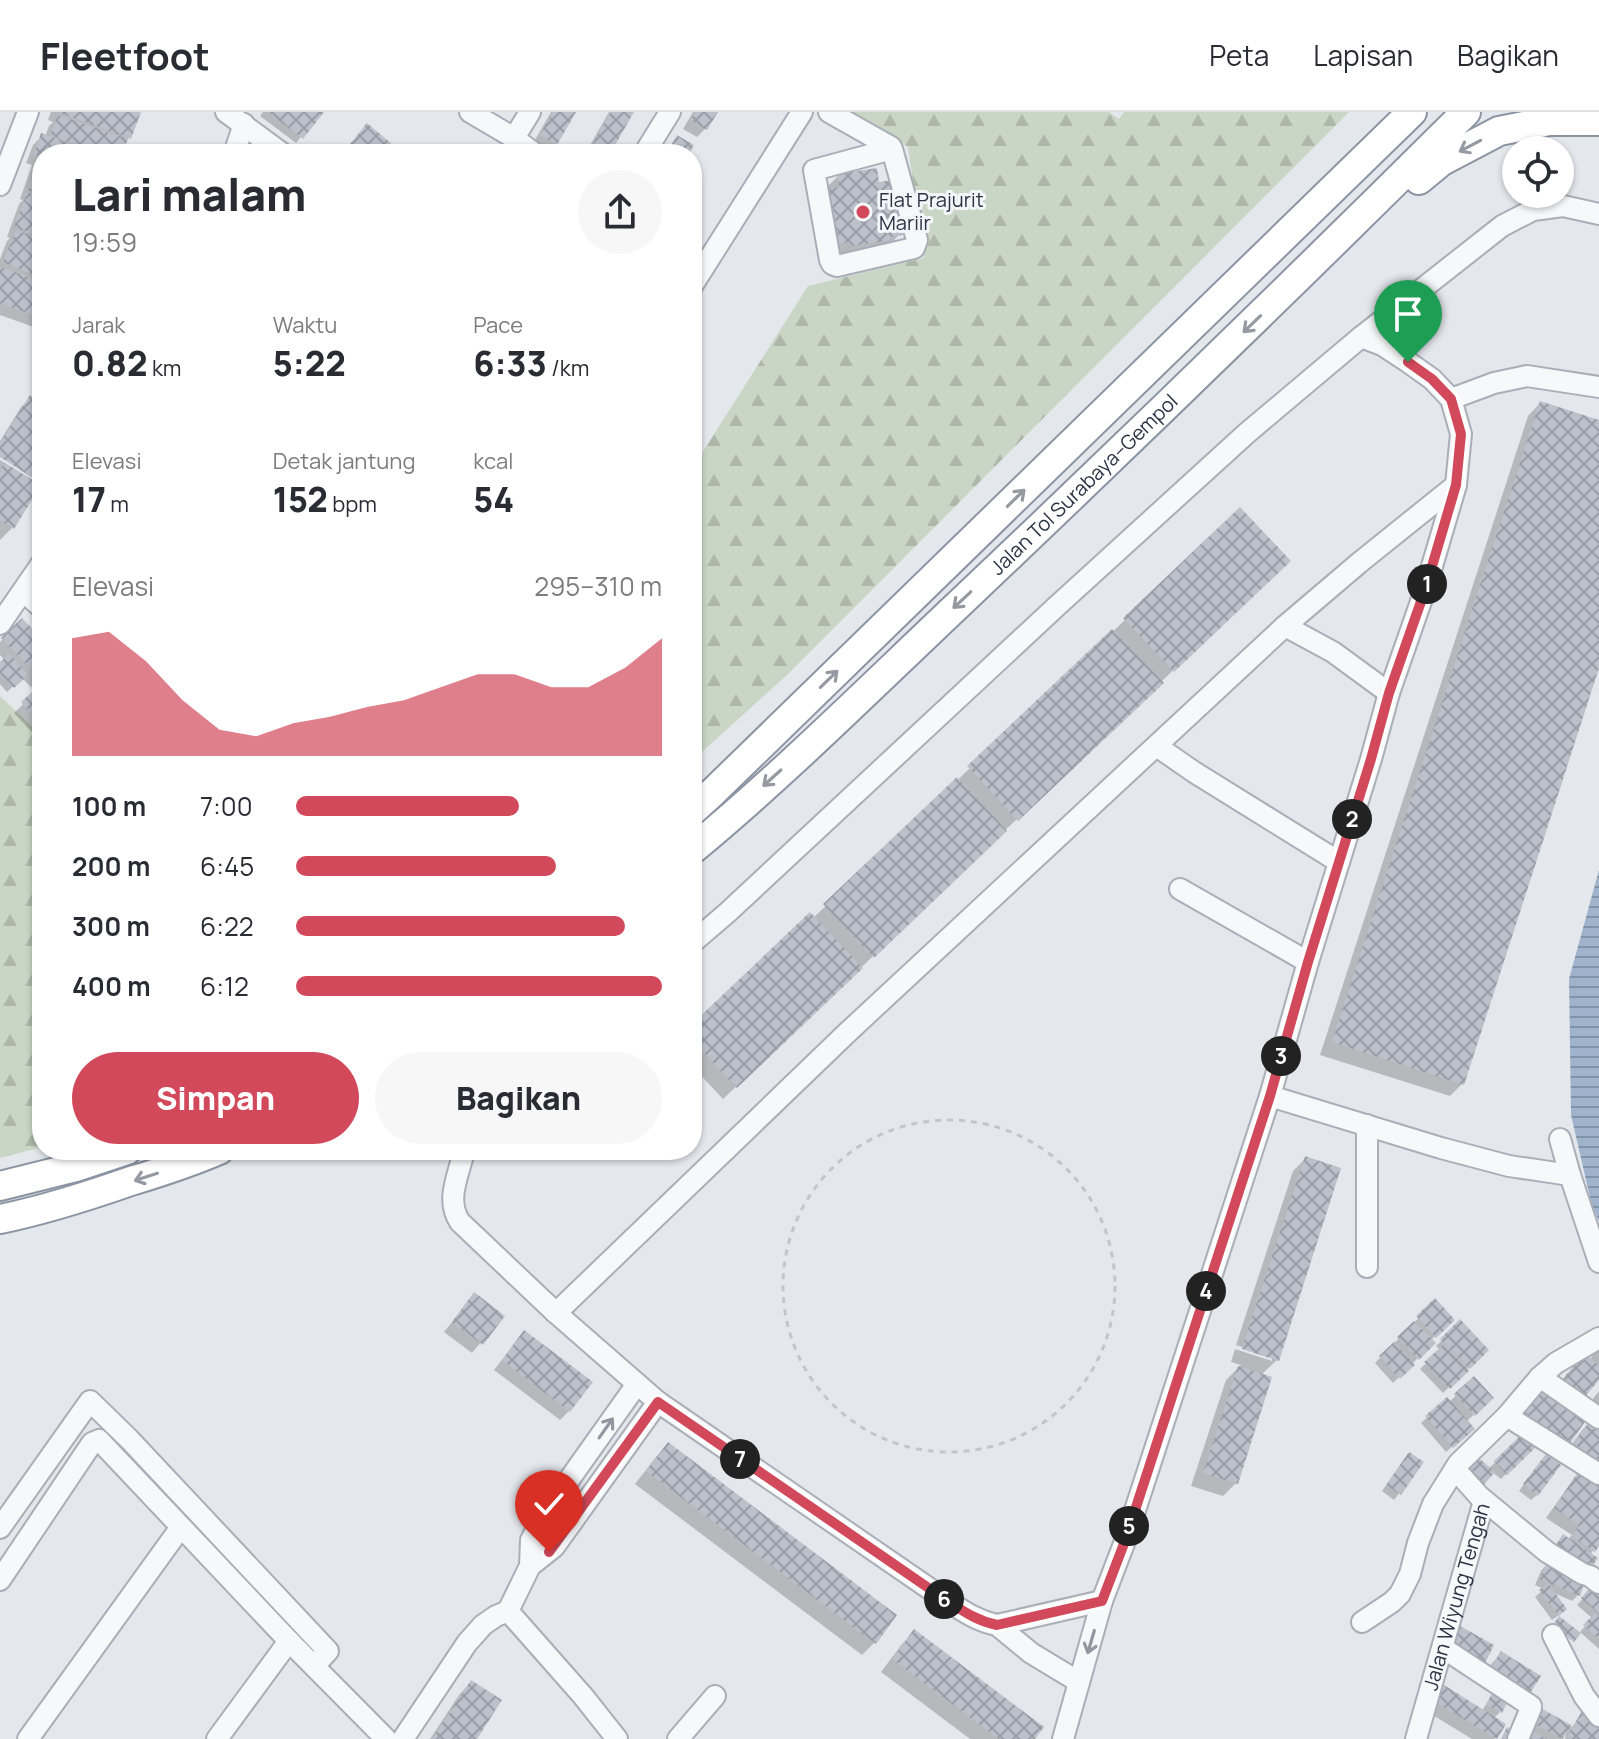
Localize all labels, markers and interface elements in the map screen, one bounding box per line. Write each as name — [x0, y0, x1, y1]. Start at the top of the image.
text: Fleetfoot — [40, 29, 210, 81]
text: Peta — [1209, 36, 1269, 74]
text: Lapisan — [1313, 36, 1413, 74]
text: Bagikan — [1457, 36, 1559, 74]
map controls — [1502, 136, 1574, 208]
button: locate — [1502, 136, 1574, 208]
one-way arrow — [1458, 139, 1482, 155]
text: Lari malam — [72, 164, 306, 224]
button: share — [578, 170, 662, 254]
place label: Flat Prajurit Mariir — [879, 186, 984, 236]
marker: Flat Prajurit Mariir — [854, 203, 872, 221]
text: 19:59 — [72, 224, 137, 260]
pin — [1374, 280, 1442, 362]
icon: arrive — [1386, 292, 1430, 336]
text: Jarak — [72, 310, 125, 340]
text: Waktu — [273, 310, 337, 340]
text: Pace — [473, 310, 523, 340]
one-way arrow — [1242, 315, 1262, 334]
text: 0.82 — [72, 340, 148, 386]
text: 5:22 — [273, 340, 346, 386]
text: 6:33 — [473, 340, 547, 386]
text: km — [148, 353, 181, 383]
text: /km — [547, 353, 589, 383]
street label: Jalan Tol Surabaya–Gempol — [984, 388, 1183, 581]
text: Elevasi — [72, 446, 142, 476]
text: Detak jantung — [273, 446, 415, 476]
text: kcal — [473, 446, 513, 476]
text: 17 — [72, 476, 106, 522]
text: 152 — [273, 476, 328, 522]
text: 54 — [473, 476, 514, 522]
text: m — [106, 489, 129, 519]
text: bpm — [328, 489, 377, 519]
one-way arrow — [1006, 489, 1025, 508]
pin: 1 — [1407, 564, 1447, 604]
text: Elevasi — [72, 568, 154, 604]
text: 295–310 m — [534, 568, 662, 604]
text: 1 — [1422, 569, 1432, 599]
one-way arrow — [953, 591, 973, 609]
one-way arrow — [819, 670, 839, 689]
one-way arrow — [763, 769, 783, 787]
text: 100 m — [72, 788, 146, 824]
text: 7:00 — [200, 788, 253, 824]
pin: 2 — [1332, 799, 1372, 839]
text: 2 — [1345, 804, 1359, 834]
text: 200 m — [72, 848, 150, 884]
text: 6:45 — [200, 848, 254, 884]
text: 300 m — [72, 908, 150, 944]
text: 6:22 — [200, 908, 254, 944]
text: 400 m — [72, 968, 151, 1004]
text: 6:12 — [200, 968, 249, 1004]
pin: 3 — [1261, 1036, 1301, 1076]
text: 3 — [1275, 1041, 1287, 1071]
button: Simpan — [72, 1052, 359, 1144]
button: Bagikan — [375, 1052, 662, 1144]
one-way arrow — [134, 1170, 159, 1185]
pin: 4 — [1186, 1271, 1226, 1311]
text: 4 — [1199, 1276, 1213, 1306]
one-way arrow — [597, 1418, 614, 1440]
pin: 7 — [720, 1439, 760, 1479]
text: 7 — [734, 1444, 746, 1474]
pin — [515, 1470, 583, 1552]
icon: check — [527, 1482, 571, 1526]
street label: Jalan Wiyung Tengah — [1417, 1500, 1496, 1693]
pin: 5 — [1109, 1506, 1149, 1546]
text: 5 — [1123, 1511, 1135, 1541]
pin: 6 — [924, 1579, 964, 1619]
text: 6 — [937, 1584, 951, 1614]
one-way arrow — [1083, 1628, 1098, 1654]

